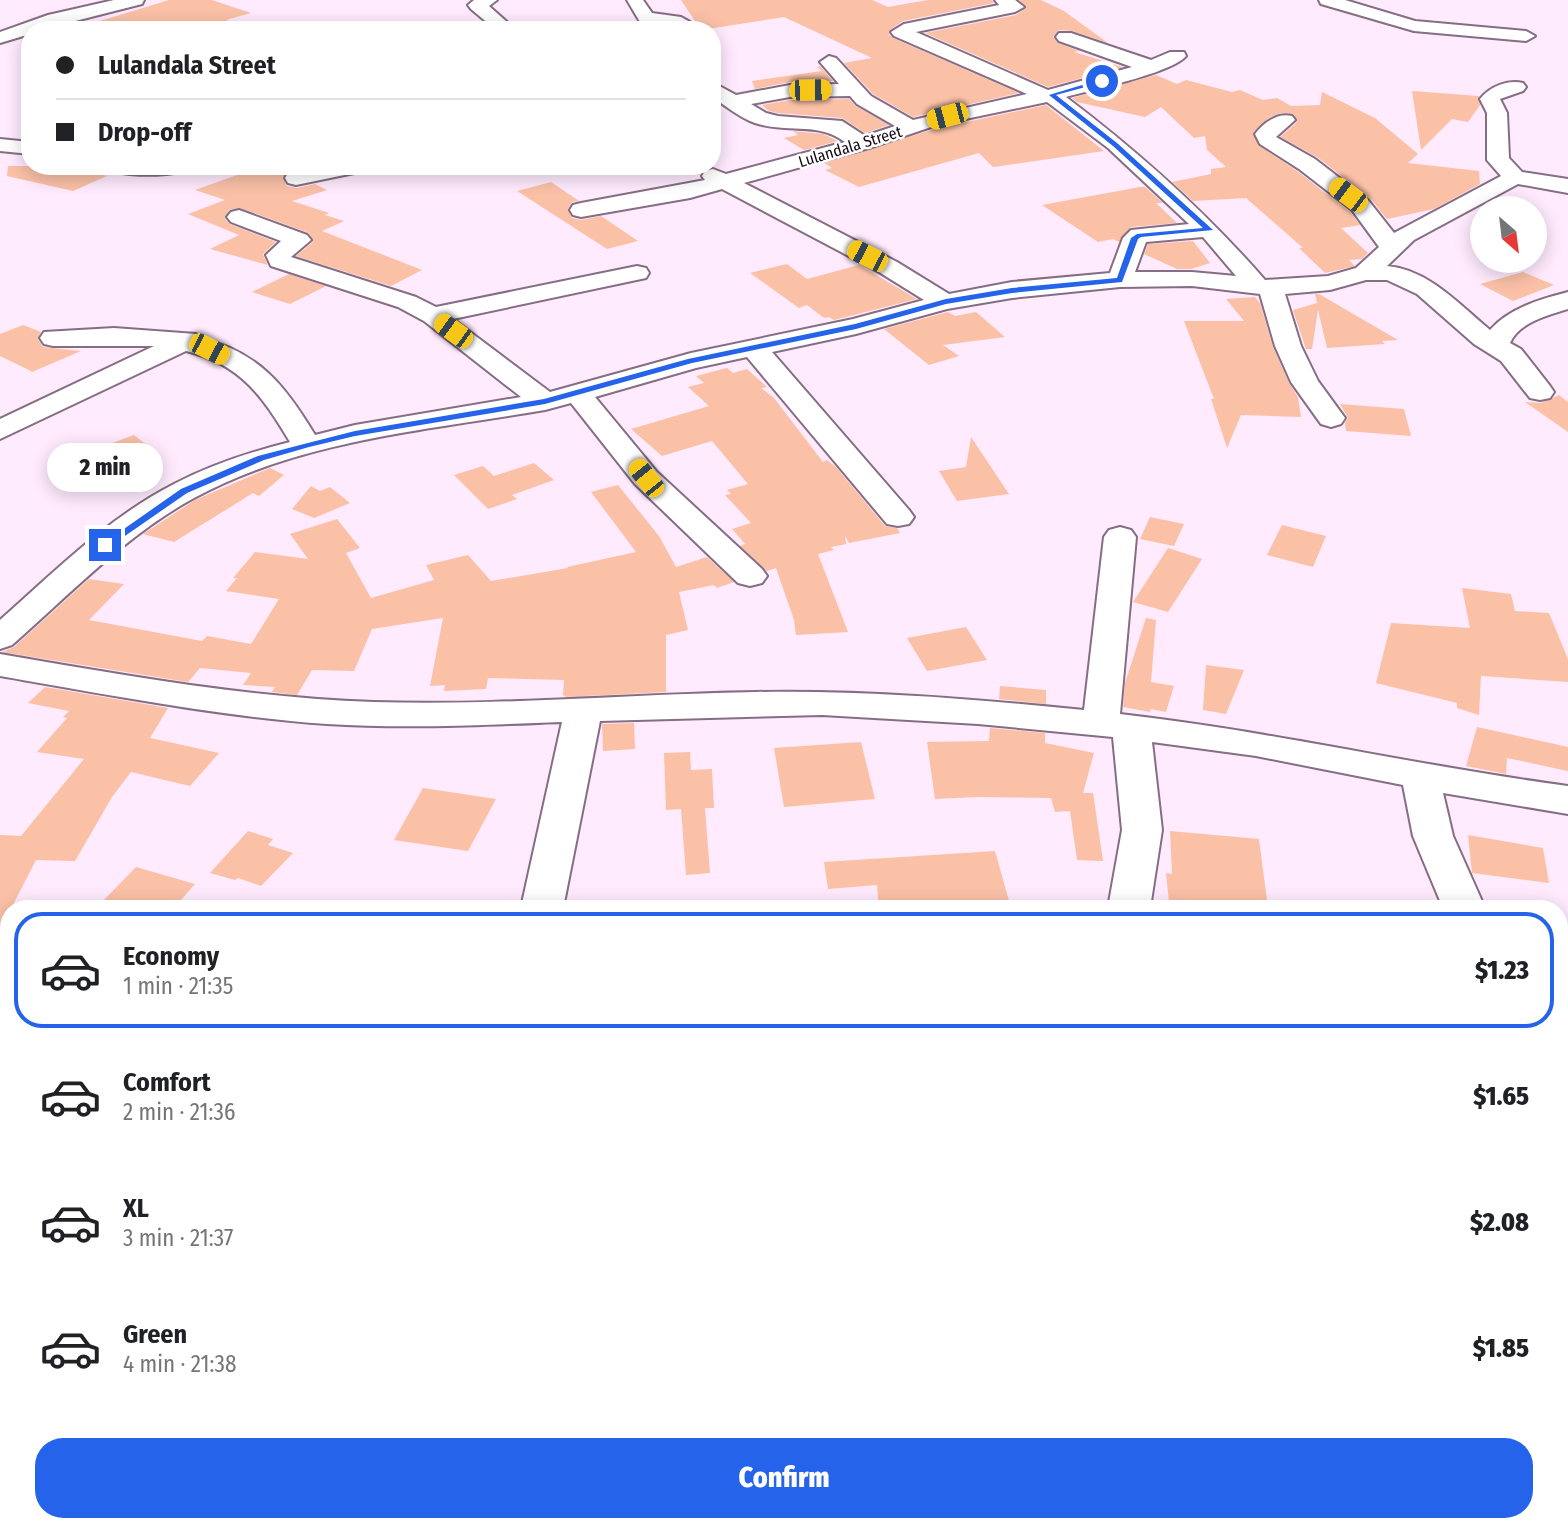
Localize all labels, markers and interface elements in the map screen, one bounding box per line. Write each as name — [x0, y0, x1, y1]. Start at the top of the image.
text: Lulandala Street — [98, 50, 276, 81]
route start — [1086, 65, 1118, 97]
car — [789, 79, 832, 101]
car — [924, 100, 971, 132]
text: Drop-off — [98, 117, 191, 148]
street label: Lulandala Street — [796, 122, 905, 171]
car — [1325, 174, 1372, 216]
north arrow — [1470, 196, 1547, 273]
map controls — [1470, 196, 1547, 273]
car — [844, 237, 891, 275]
car — [430, 310, 477, 352]
car — [186, 330, 233, 368]
callout: 2 min — [47, 444, 163, 492]
text: 2 min — [80, 453, 130, 481]
car — [625, 455, 668, 501]
route end — [89, 529, 121, 561]
icon: car — [39, 939, 102, 1002]
text: Economy — [123, 941, 219, 972]
text: $1.23 — [1475, 955, 1529, 986]
text: 1 min · 21:35 — [123, 972, 233, 1000]
icon: car — [39, 1065, 102, 1128]
text: Comfort — [123, 1067, 211, 1098]
text: $1.65 — [1473, 1081, 1529, 1112]
text: 2 min · 21:36 — [123, 1098, 235, 1126]
icon: car — [39, 1191, 102, 1254]
text: XL — [123, 1193, 149, 1224]
text: $2.08 — [1470, 1207, 1529, 1238]
text: 3 min · 21:37 — [123, 1224, 233, 1252]
icon: car — [39, 1317, 102, 1380]
text: Green — [123, 1319, 187, 1350]
text: $1.85 — [1473, 1333, 1529, 1364]
text: 4 min · 21:38 — [123, 1350, 236, 1378]
button: Confirm — [35, 1438, 1533, 1518]

